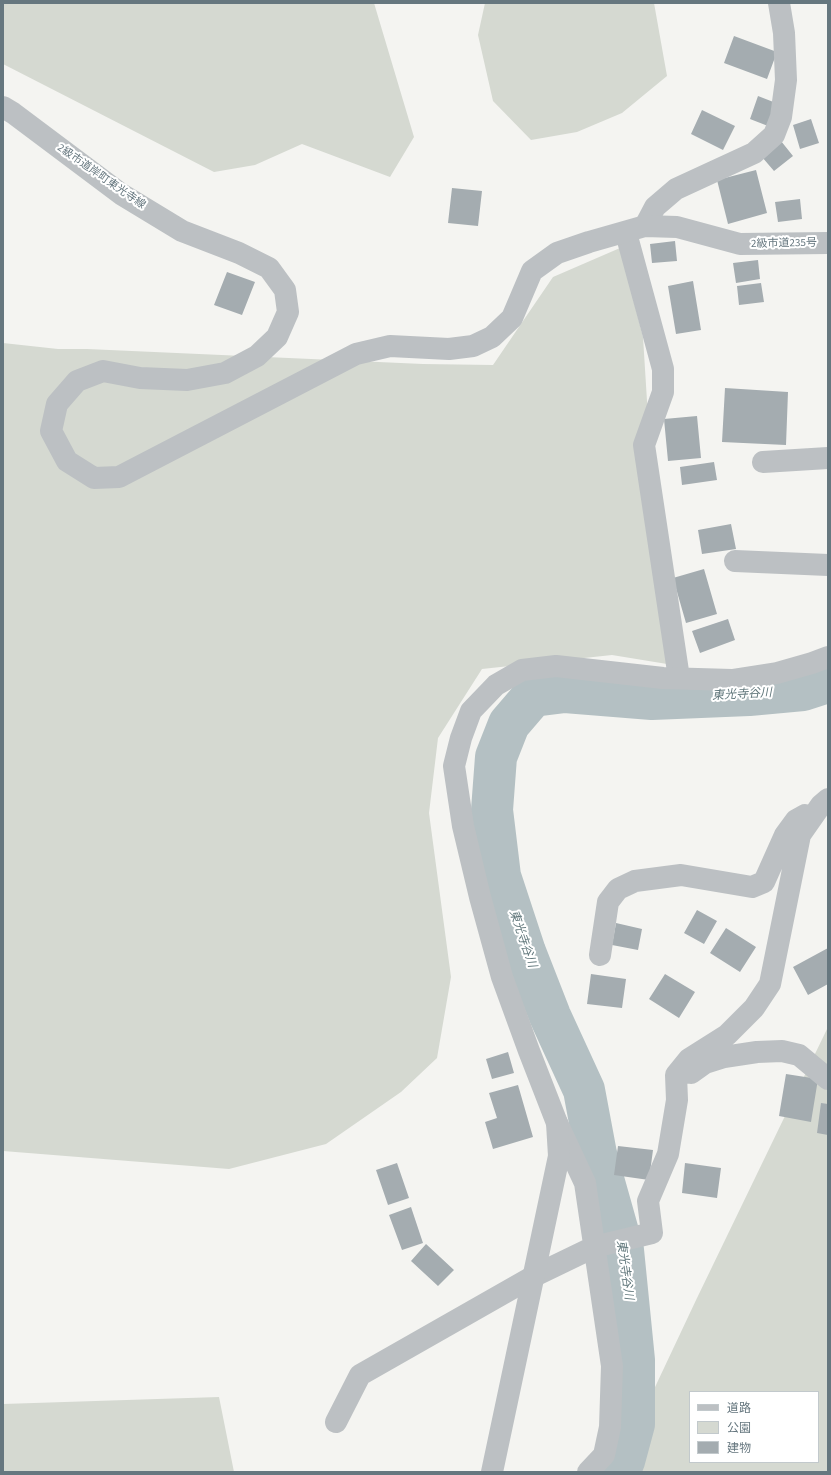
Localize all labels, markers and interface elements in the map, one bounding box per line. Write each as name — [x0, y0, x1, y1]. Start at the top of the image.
street label: 2級市道岸町東光寺線 — [54, 142, 148, 212]
street label: 2級市道235号 — [751, 237, 817, 251]
water label: 東光寺谷川 — [712, 686, 772, 704]
water label: 東光寺谷川 — [505, 908, 539, 970]
water label: 東光寺谷川 — [613, 1239, 635, 1301]
legend — [689, 1391, 819, 1463]
text: 道路 — [727, 1400, 751, 1417]
text: 公園 — [727, 1420, 751, 1437]
text: 建物 — [727, 1440, 751, 1457]

